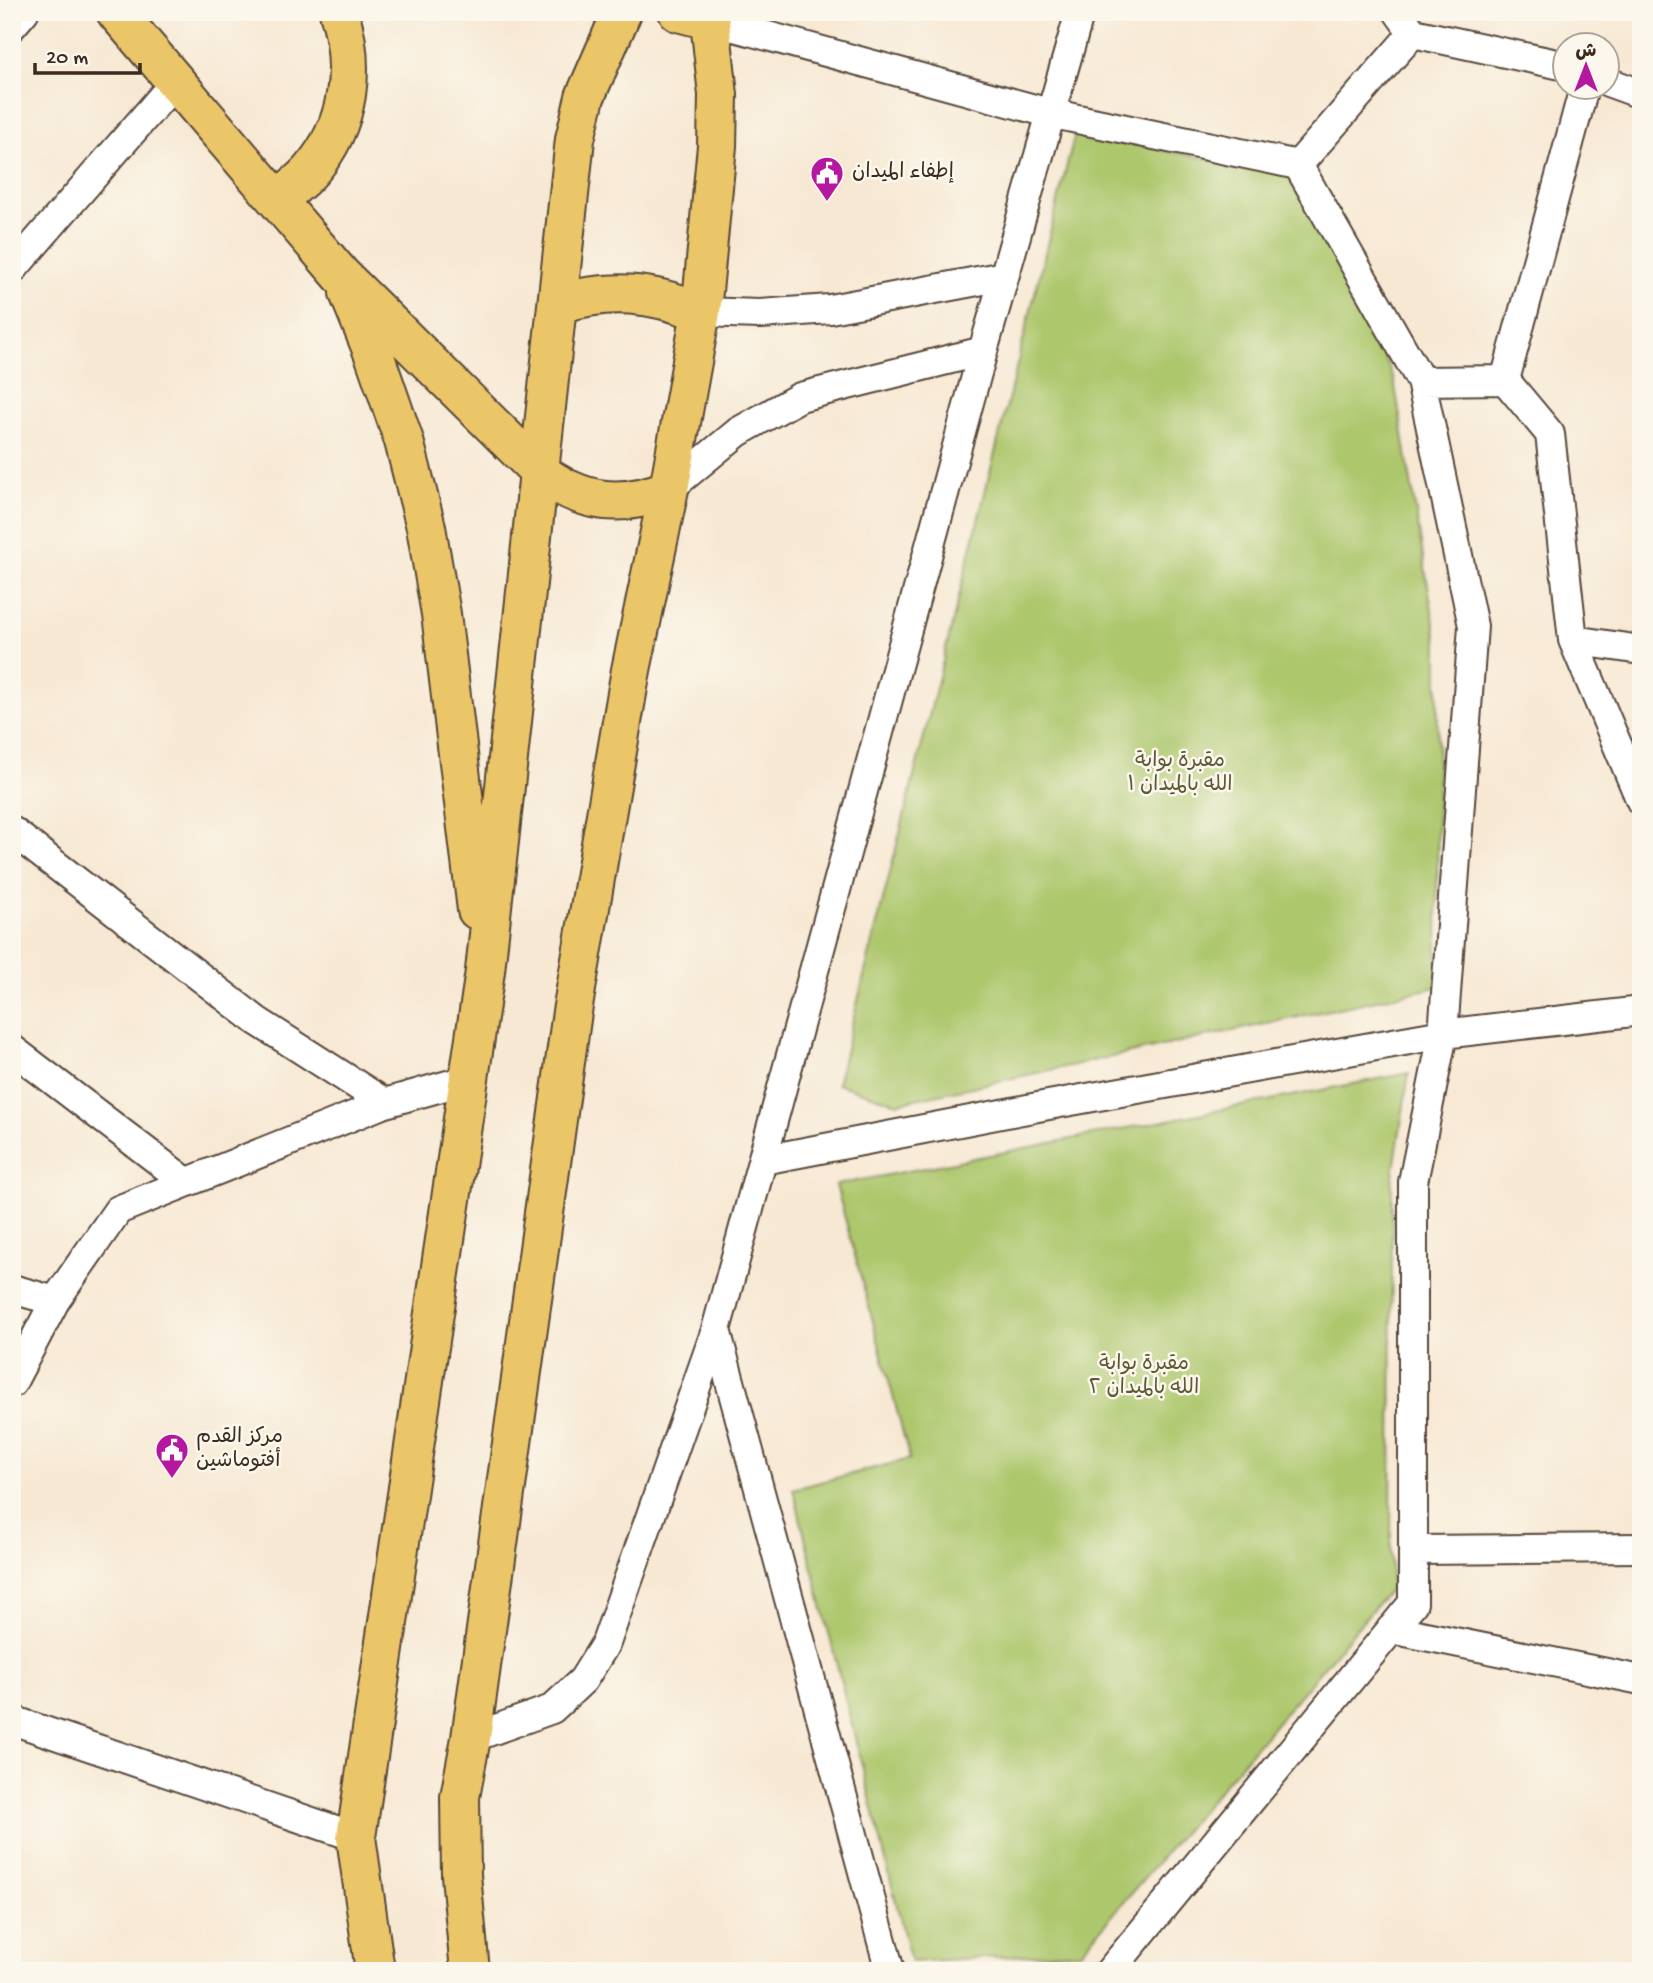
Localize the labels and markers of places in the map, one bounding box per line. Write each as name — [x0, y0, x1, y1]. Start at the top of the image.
public building icon: إطفاء الميدان — [808, 154, 846, 203]
place label: إطفاء الميدان — [852, 161, 954, 186]
place label: مركز القدم أفتوماشين — [196, 1426, 283, 1475]
public building icon: مركز القدم أفتوماشين — [153, 1431, 191, 1480]

